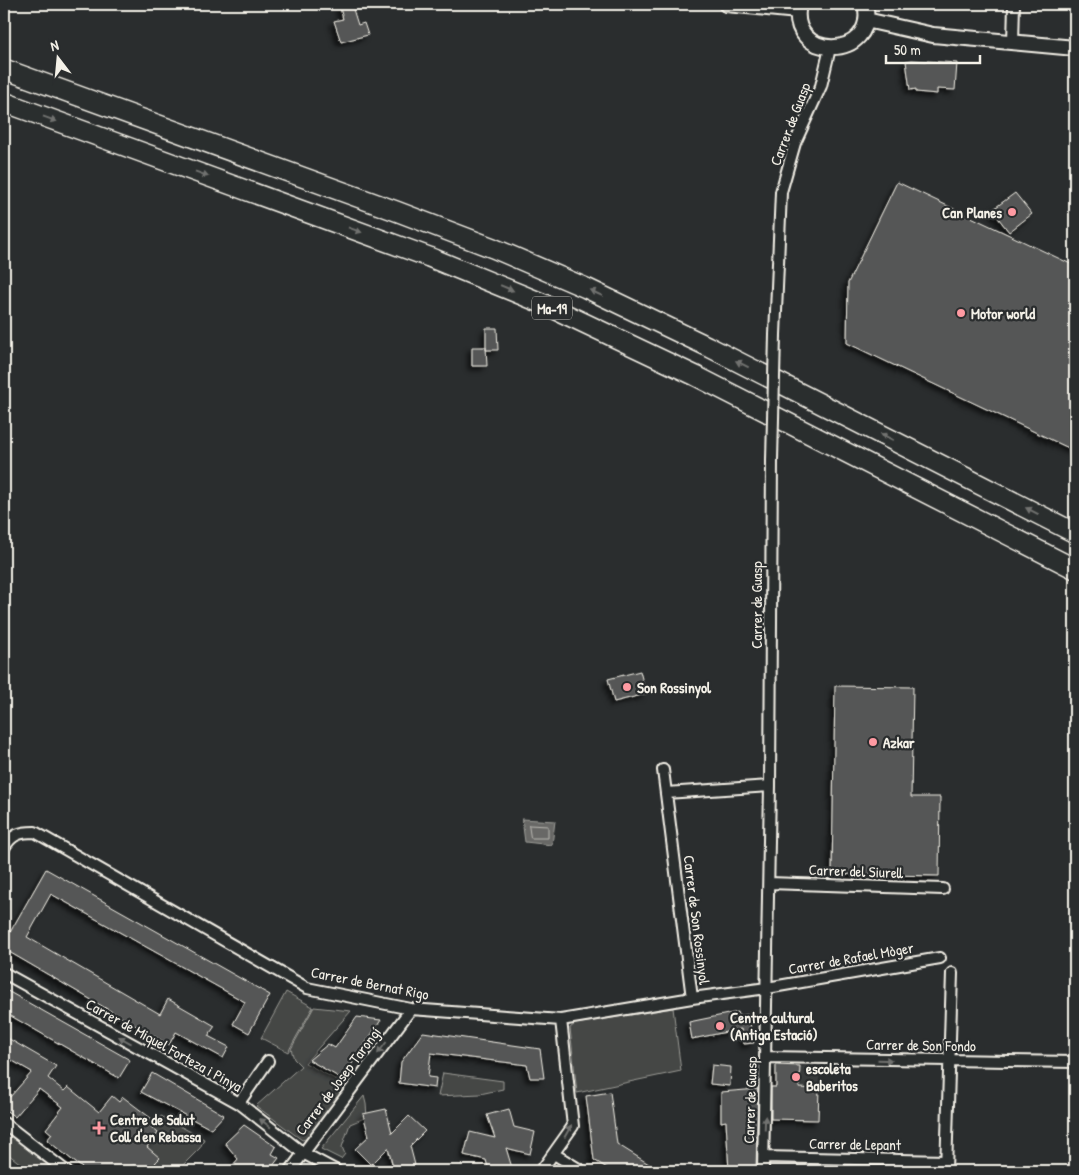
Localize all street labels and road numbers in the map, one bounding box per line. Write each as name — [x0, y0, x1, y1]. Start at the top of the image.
street label: Carrer de Guasp — [765, 79, 816, 169]
road number: Ma-19 — [532, 296, 572, 320]
street label: Carrer de Guasp — [746, 561, 767, 649]
street label: Carrer de Son Rossinyol — [679, 854, 715, 986]
street label: Carrer del Siurell — [808, 859, 904, 883]
street label: Carrer de Rafael Mòger — [787, 937, 916, 979]
street label: Carrer de Bernat Rigo — [309, 961, 431, 1005]
street label: Carrer de Miquel Forteza i Pinya — [82, 993, 246, 1097]
street label: Carrer de Josep Tarongí — [290, 1022, 386, 1140]
street label: Carrer de Son Fondo — [866, 1034, 976, 1056]
street label: Carrer de Guasp — [738, 1055, 762, 1144]
street label: Carrer de Lepant — [809, 1133, 902, 1155]

